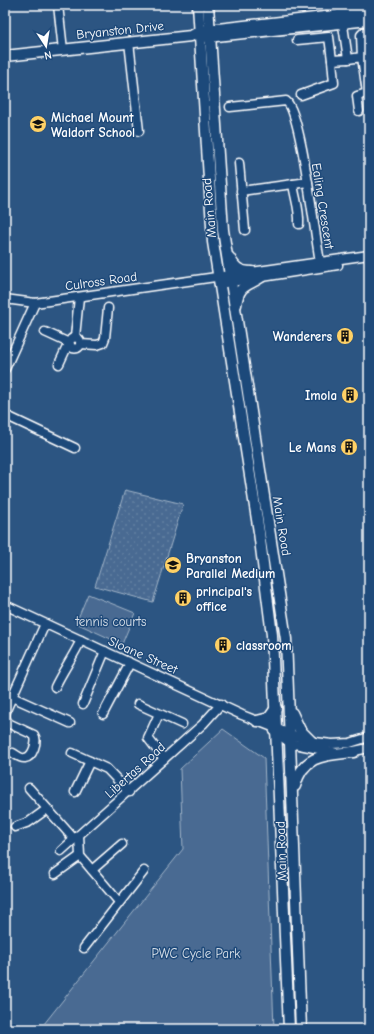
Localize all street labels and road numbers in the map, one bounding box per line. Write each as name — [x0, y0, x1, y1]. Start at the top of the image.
street label: Bryanston Drive — [76, 18, 165, 42]
street label: Ealing Crescent — [309, 162, 337, 252]
street label: Main Road — [199, 177, 219, 239]
street label: Culross Road — [64, 269, 138, 293]
street label: Main Road — [270, 495, 294, 557]
street label: Sloane Street — [106, 633, 181, 677]
street label: Libertas Road — [102, 739, 168, 801]
street label: Main Road — [272, 821, 290, 881]

